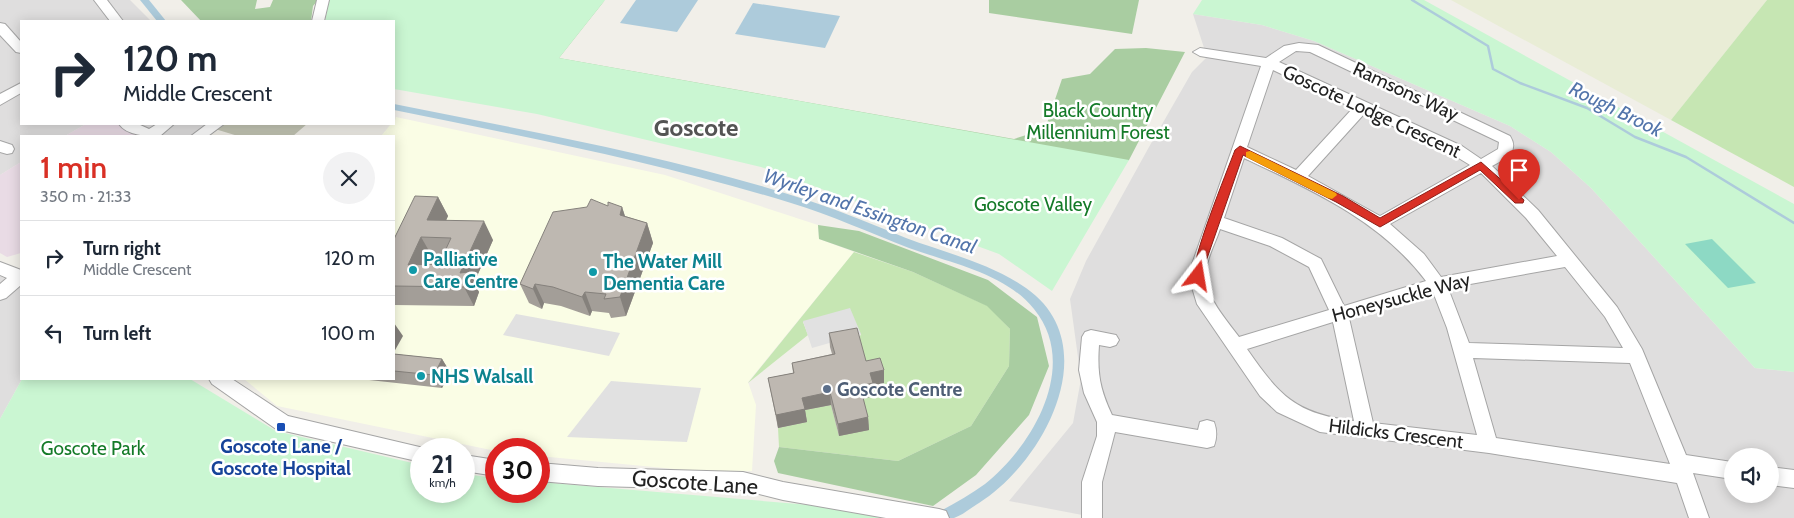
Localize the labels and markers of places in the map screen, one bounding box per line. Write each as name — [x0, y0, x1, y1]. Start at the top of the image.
pin — [1498, 149, 1540, 200]
place label: Palliative Care Centre — [423, 248, 518, 293]
place label: The Water Mill Dementia Care — [603, 250, 725, 295]
marker: Palliative Care Centre — [407, 264, 419, 276]
marker: The Water Mill Dementia Care — [587, 266, 599, 278]
place label: NHS Walsall — [431, 365, 533, 388]
marker: NHS Walsall — [415, 370, 427, 382]
place label: Goscote Centre — [837, 378, 962, 401]
marker: Goscote Centre — [821, 383, 833, 395]
marker: Goscote Lane / Goscote Hospital — [275, 421, 287, 433]
place label: Goscote Lane / Goscote Hospital — [211, 435, 351, 480]

